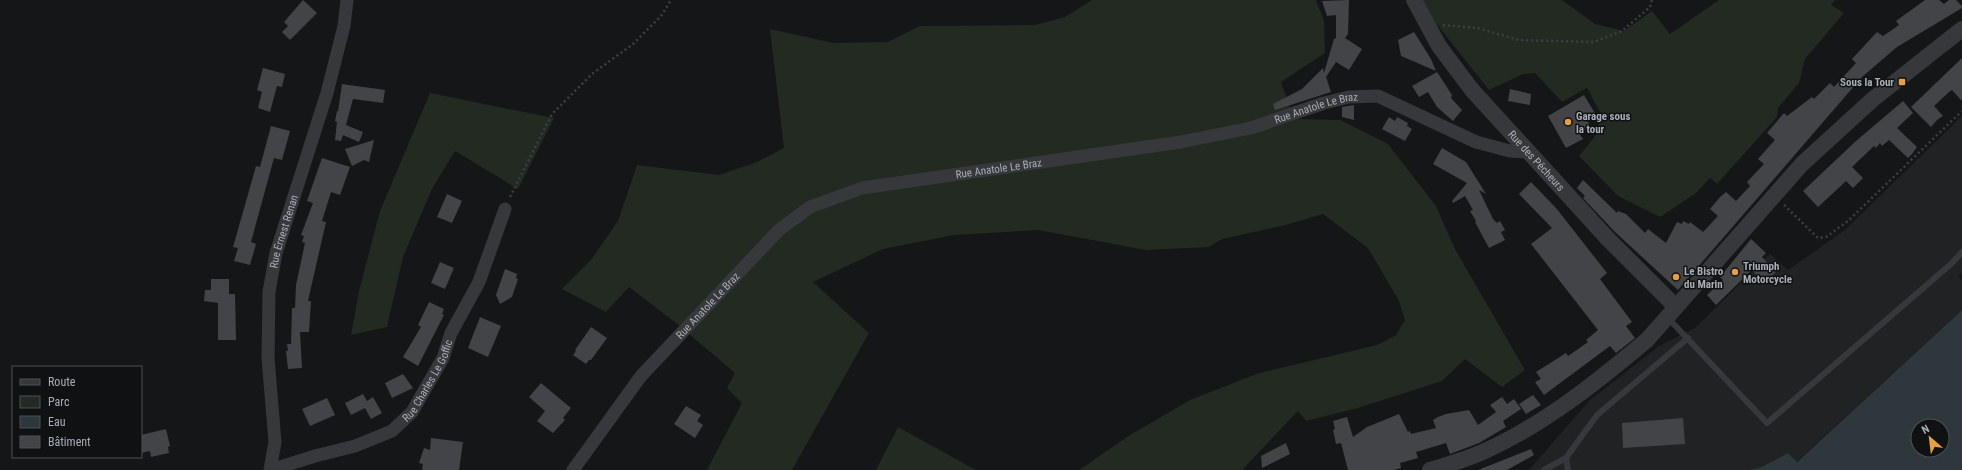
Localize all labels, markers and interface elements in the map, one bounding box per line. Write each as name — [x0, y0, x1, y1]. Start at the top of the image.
place label: Sous la Tour — [1840, 76, 1894, 89]
marker: Sous la Tour — [1897, 77, 1907, 87]
street label: Rue Anatole Le Braz — [1273, 90, 1358, 126]
place label: Garage sous la tour — [1576, 110, 1631, 136]
marker: Garage sous la tour — [1563, 117, 1573, 127]
street label: Rue des Pêcheurs — [1506, 128, 1567, 194]
street label: Rue Anatole Le Braz — [955, 156, 1043, 181]
street label: Rue Ernest Renan — [267, 193, 301, 269]
place label: Triumph Motorcycle — [1743, 260, 1792, 286]
place label: Le Bistro du Marin — [1684, 265, 1724, 291]
marker: Triumph Motorcycle — [1730, 267, 1740, 277]
street label: Rue Anatole Le Braz — [673, 269, 742, 342]
marker: Le Bistro du Marin — [1671, 272, 1681, 282]
street label: Rue Charles Le Goffic — [399, 338, 455, 424]
legend — [12, 366, 142, 458]
text: Route — [48, 375, 76, 389]
text: Parc — [48, 395, 70, 409]
text: Eau — [48, 415, 66, 429]
north arrow — [1910, 418, 1950, 458]
text: N — [1920, 422, 1932, 437]
text: Bâtiment — [48, 435, 91, 449]

